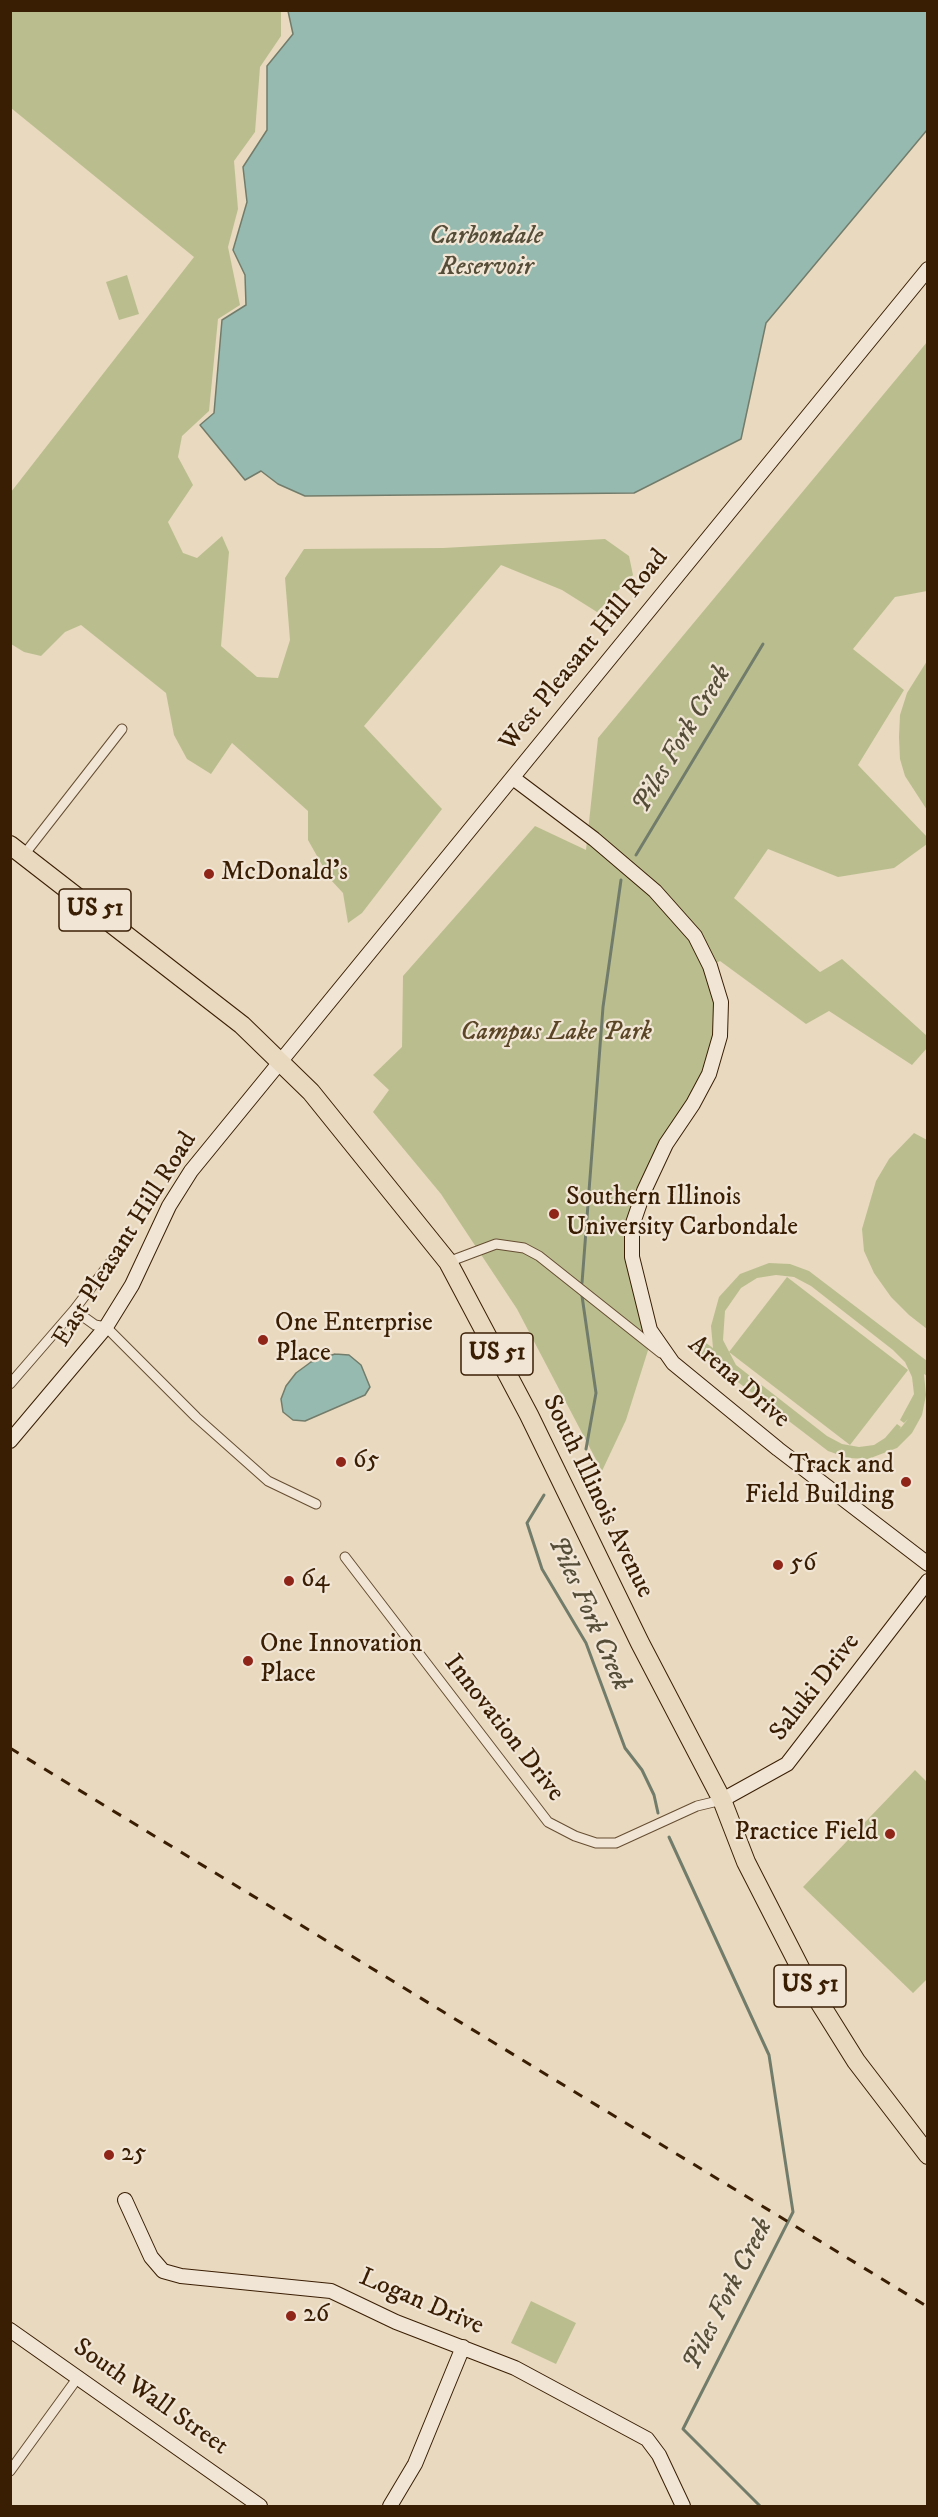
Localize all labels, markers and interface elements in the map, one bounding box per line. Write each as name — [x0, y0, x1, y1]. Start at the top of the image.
water label: Carbondale Reservoir — [429, 221, 543, 284]
street label: West Pleasant Hill Road — [494, 544, 676, 758]
water label: Piles Fork Creek — [626, 661, 740, 819]
place label: McDonald's — [221, 858, 348, 890]
marker: McDonald's — [202, 867, 216, 881]
road number: US 51 — [59, 889, 131, 931]
park label: Campus Lake Park — [460, 1018, 652, 1050]
street label: East Pleasant Hill Road — [47, 1127, 205, 1353]
place label: Southern Illinois University Carbondale — [566, 1183, 798, 1244]
marker: Southern Illinois University Carbondale — [547, 1207, 561, 1221]
place label: One Enterprise Place — [275, 1309, 433, 1370]
street label: Arena Drive — [681, 1330, 795, 1436]
marker: One Enterprise Place — [256, 1333, 270, 1347]
road number: US 51 — [461, 1333, 533, 1375]
street label: South Illinois Avenue — [534, 1391, 660, 1603]
place label: 65 — [353, 1446, 379, 1478]
place label: Track and Field Building — [745, 1451, 894, 1512]
marker: 65 — [334, 1455, 348, 1469]
marker: Track and Field Building — [899, 1475, 913, 1489]
water label: Piles Fork Creek — [539, 1532, 637, 1696]
place label: 56 — [790, 1549, 816, 1581]
marker: 56 — [771, 1558, 785, 1572]
place label: 64 — [301, 1565, 330, 1597]
marker: 64 — [282, 1574, 296, 1588]
street label: Saluki Drive — [764, 1628, 868, 1748]
place label: One Innovation Place — [260, 1630, 422, 1691]
street label: Innovation Drive — [436, 1649, 570, 1809]
marker: One Innovation Place — [241, 1654, 255, 1668]
place label: Practice Field — [734, 1818, 878, 1850]
marker: Practice Field — [883, 1827, 897, 1841]
road number: US 51 — [774, 1965, 846, 2007]
place label: 25 — [121, 2139, 147, 2171]
marker: 25 — [102, 2148, 116, 2162]
water label: Piles Fork Creek — [677, 2214, 781, 2376]
street label: Logan Drive — [354, 2263, 488, 2343]
place label: 26 — [303, 2300, 329, 2332]
marker: 26 — [284, 2309, 298, 2323]
street label: South Wall Street — [66, 2333, 234, 2463]

